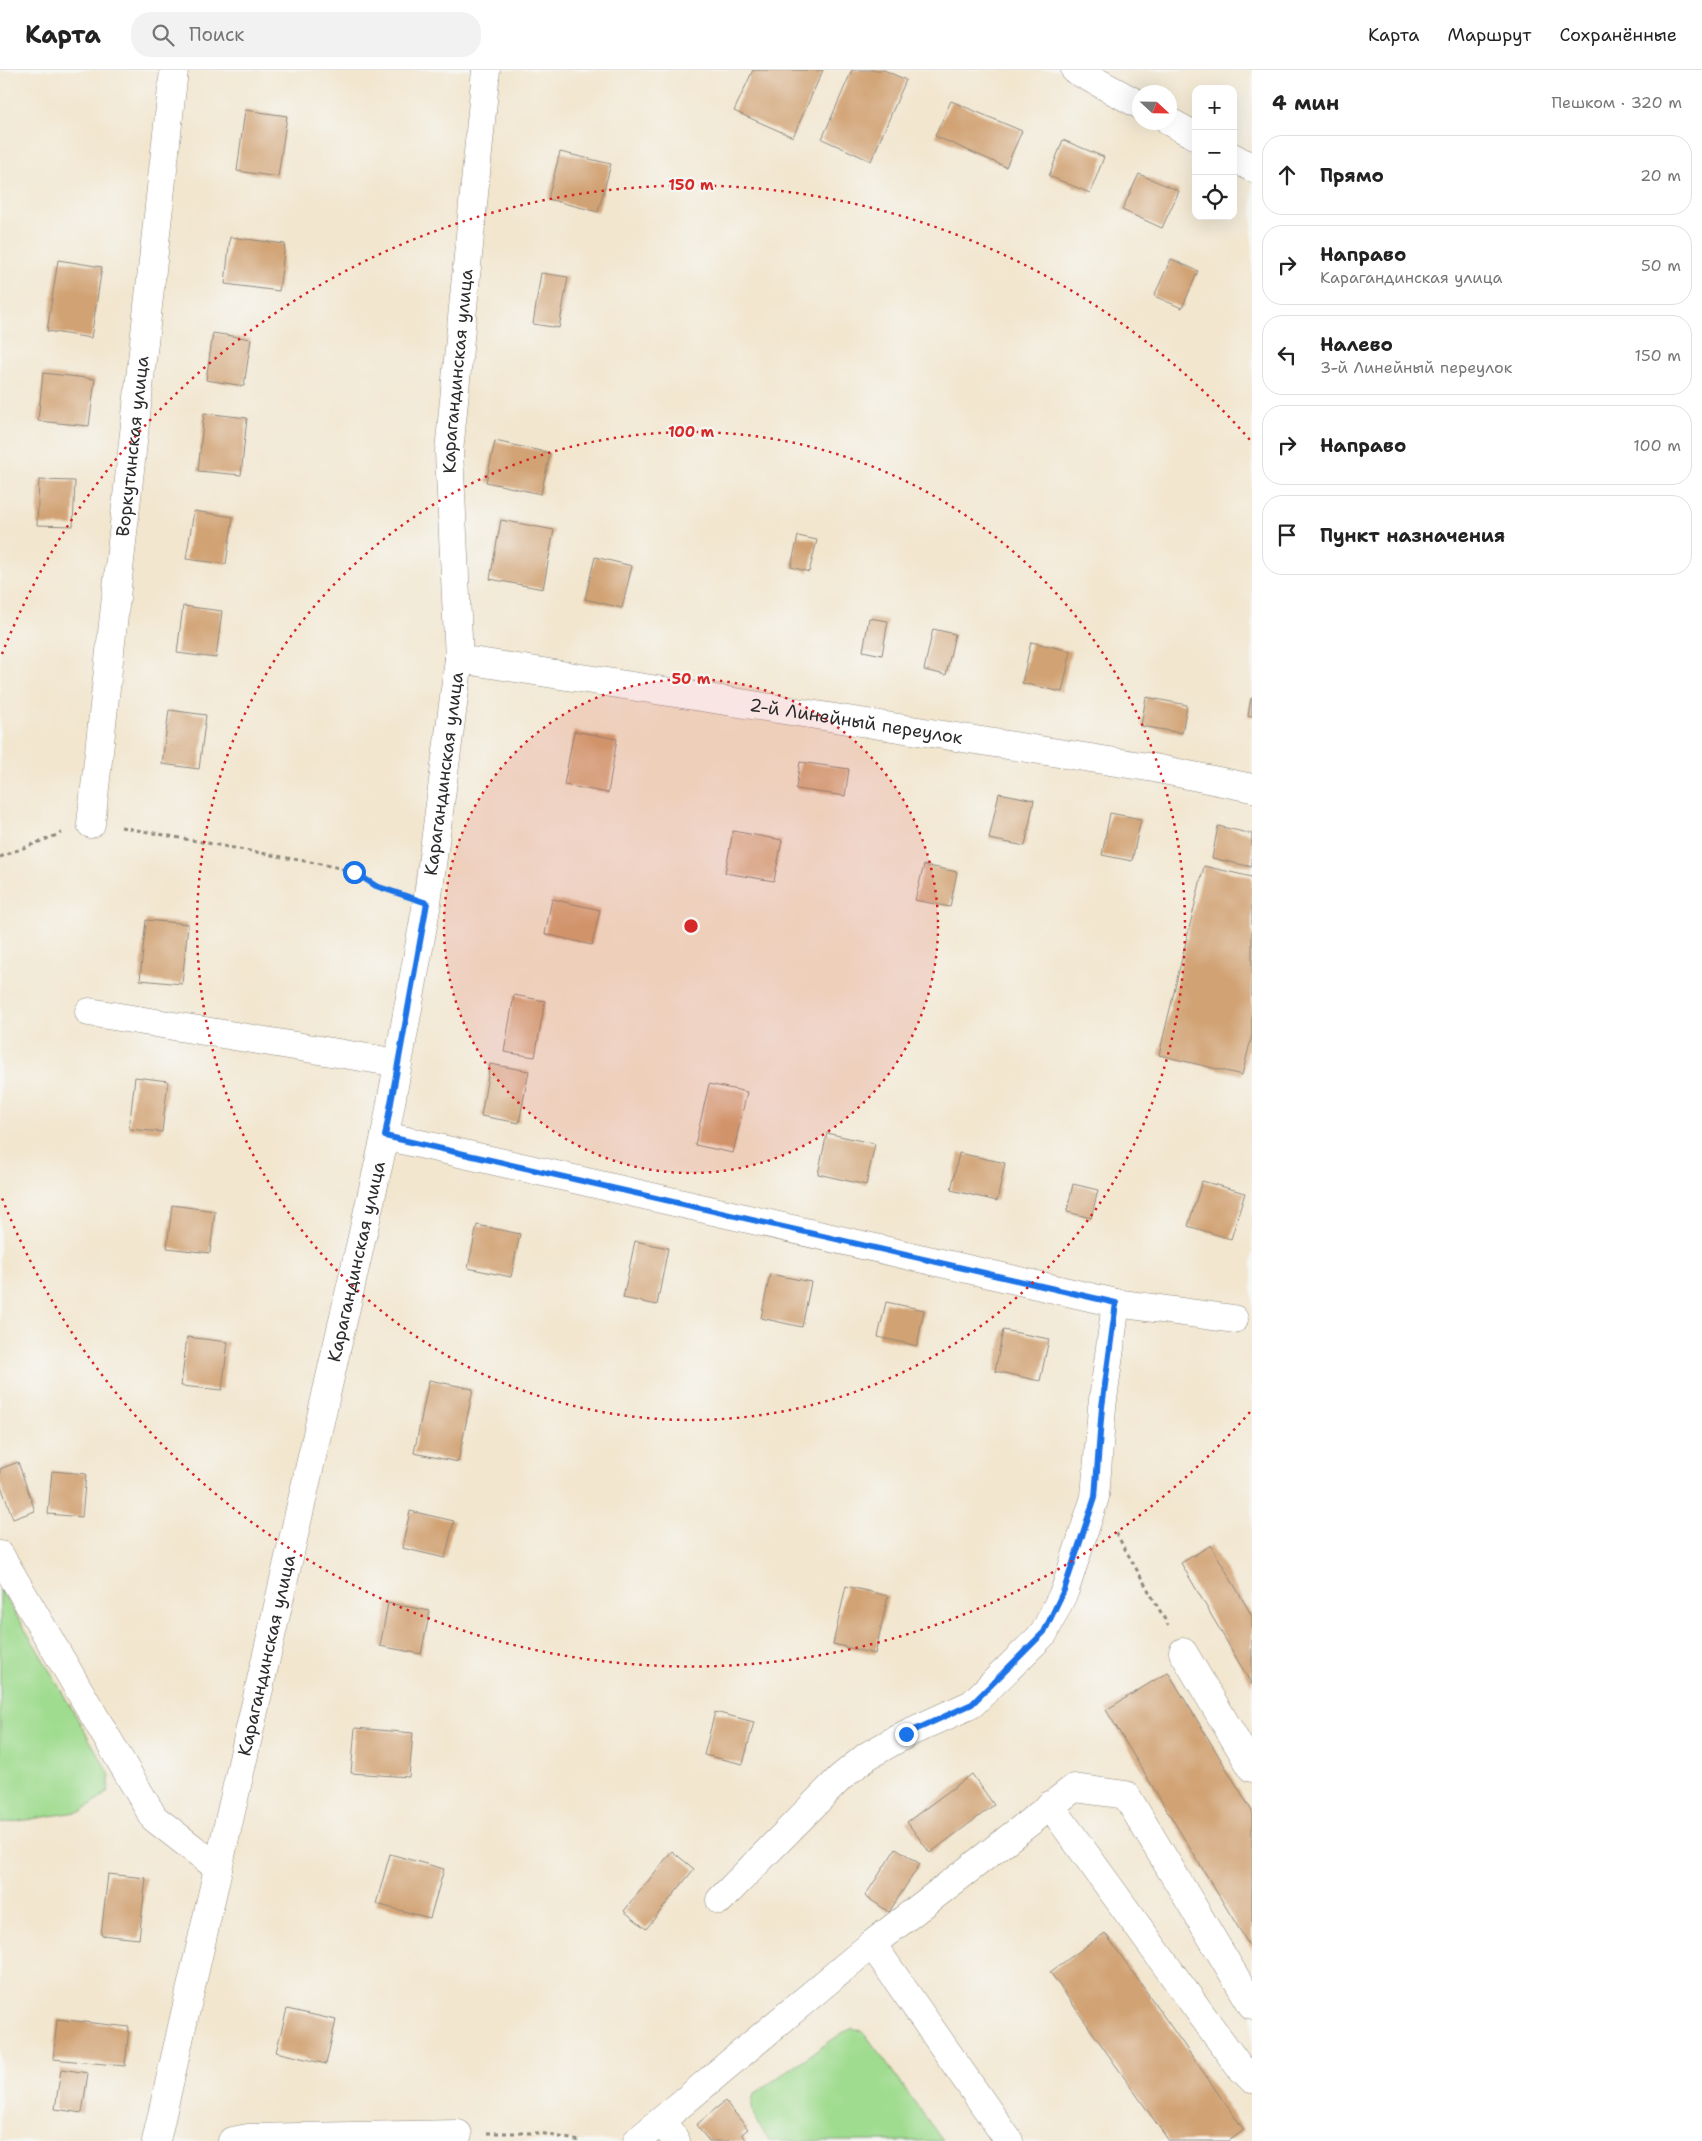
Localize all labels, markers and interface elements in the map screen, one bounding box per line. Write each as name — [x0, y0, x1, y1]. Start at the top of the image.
search box — [131, 12, 481, 57]
text: Карта — [25, 19, 101, 51]
icon: search — [149, 21, 177, 49]
text: Поиск — [189, 22, 244, 47]
text: Карта — [1368, 23, 1419, 47]
text: Маршрут — [1447, 23, 1531, 47]
text: Сохранённые — [1559, 23, 1677, 47]
north arrow — [1132, 85, 1177, 130]
map controls — [1192, 85, 1237, 220]
button: + — [1192, 85, 1237, 130]
text: 4 мин — [1272, 89, 1339, 117]
text: Пешком · 320 m — [1551, 92, 1682, 113]
button: − — [1192, 130, 1237, 175]
icon: ahead — [1273, 161, 1301, 189]
text: Прямо — [1320, 163, 1384, 188]
text: 20 m — [1640, 165, 1681, 186]
text: 150 m — [668, 175, 714, 195]
button: locate — [1192, 175, 1237, 220]
text: Направо — [1320, 242, 1406, 267]
icon: right — [1273, 251, 1301, 279]
text: 50 m — [1641, 255, 1681, 276]
text: Карагандинская улица — [1320, 267, 1503, 288]
street label: Карагандинская улица — [437, 268, 479, 474]
text: Налево — [1320, 332, 1393, 357]
icon: left — [1273, 341, 1301, 369]
text: 150 m — [1634, 345, 1681, 366]
street label: Воркутинская улица — [111, 355, 154, 538]
text: 3-й Линейный переулок — [1320, 357, 1512, 378]
text: 100 m — [668, 422, 714, 442]
icon: right — [1273, 431, 1301, 459]
text: Направо — [1320, 433, 1406, 458]
text: 100 m — [1633, 435, 1681, 456]
icon: arrive — [1273, 521, 1301, 549]
text: Пункт назначения — [1320, 523, 1505, 548]
text: 50 m — [672, 669, 711, 689]
street label: Карагандинская улица — [419, 670, 469, 877]
street label: 2-й Линейный переулок — [748, 693, 965, 750]
route start — [343, 861, 366, 884]
centre of rings — [682, 917, 700, 935]
street label: Карагандинская улица — [322, 1159, 391, 1364]
street label: Карагандинская улица — [232, 1553, 301, 1758]
route end — [895, 1723, 918, 1746]

